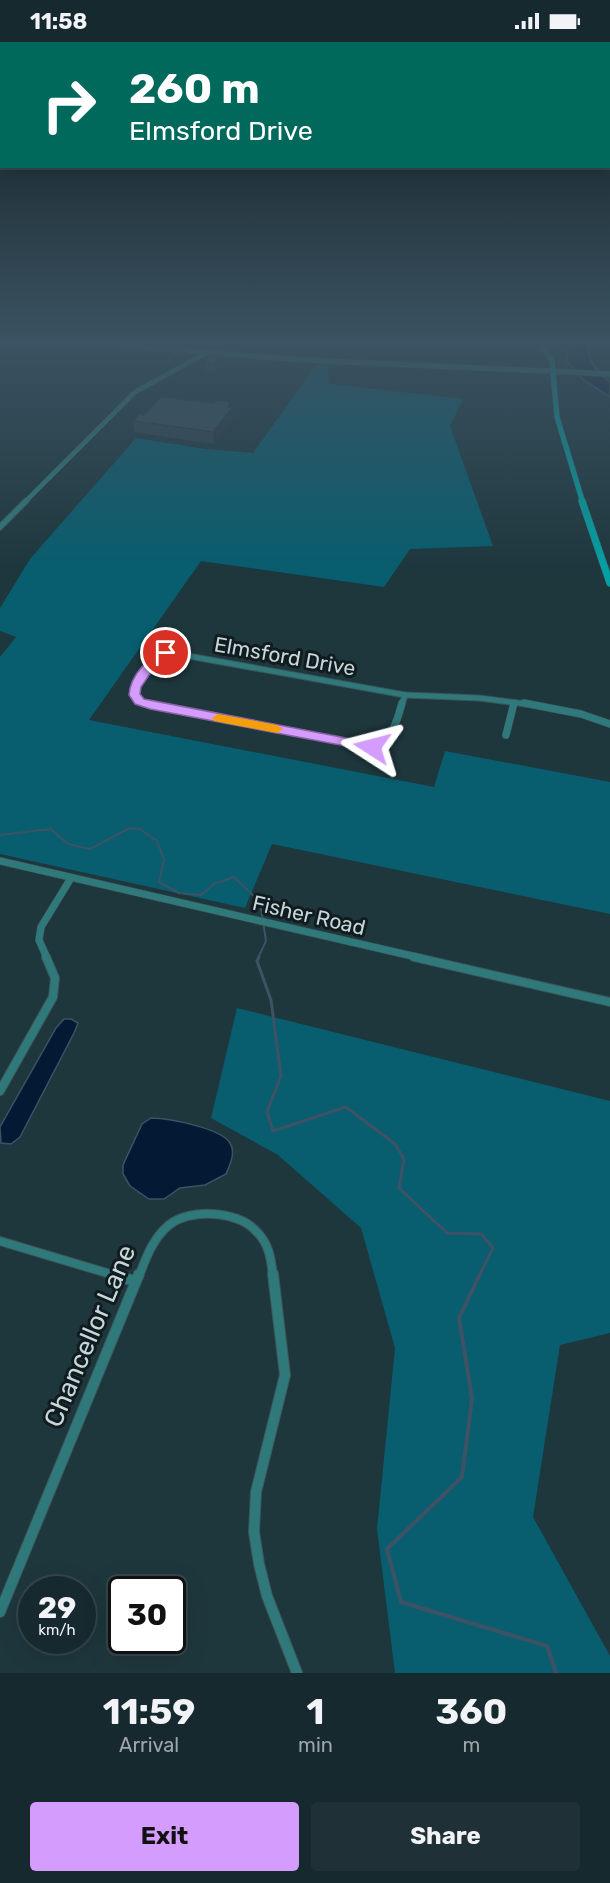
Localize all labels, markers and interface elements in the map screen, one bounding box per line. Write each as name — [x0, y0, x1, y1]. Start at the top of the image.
text: 11:58 — [30, 8, 87, 35]
text: 260 m — [129, 64, 260, 114]
icon: right — [30, 66, 108, 144]
text: Elmsford Drive — [129, 115, 313, 147]
pin — [140, 627, 191, 678]
street label: Elmsford Drive — [212, 631, 358, 681]
icon: arrive — [149, 636, 182, 669]
position arrow — [340, 715, 404, 779]
street label: Fisher Road — [250, 890, 368, 940]
street label: Chancellor Lane — [38, 1240, 142, 1432]
speed limit sign: 30 — [108, 1576, 186, 1654]
text: 29 — [38, 1590, 76, 1626]
text: km/h — [38, 1621, 76, 1639]
text: 11:59 — [103, 1690, 195, 1733]
text: 1 — [307, 1690, 324, 1733]
text: 360 — [436, 1690, 507, 1733]
text: Arrival — [119, 1733, 179, 1757]
text: min — [298, 1733, 333, 1757]
text: m — [463, 1733, 480, 1757]
button: Exit — [30, 1802, 299, 1871]
button: Share — [311, 1802, 580, 1871]

